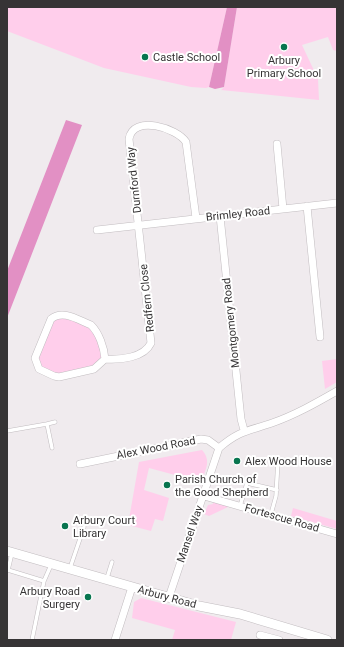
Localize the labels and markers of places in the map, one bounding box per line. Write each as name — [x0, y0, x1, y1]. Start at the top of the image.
marker: Arbury Primary School — [279, 42, 289, 52]
place label: Castle School — [153, 51, 220, 64]
marker: Castle School — [140, 52, 150, 62]
place label: Arbury Primary School — [247, 54, 321, 80]
place label: Alex Wood House — [245, 455, 332, 468]
marker: Alex Wood House — [232, 456, 242, 466]
place label: Parish Church of the Good Shepherd — [175, 473, 269, 499]
marker: Parish Church of the Good Shepherd — [162, 480, 172, 490]
place label: Arbury Court Library — [73, 514, 135, 540]
marker: Arbury Court Library — [60, 521, 70, 531]
place label: Arbury Road Surgery — [20, 585, 81, 611]
marker: Arbury Road Surgery — [83, 592, 93, 602]

